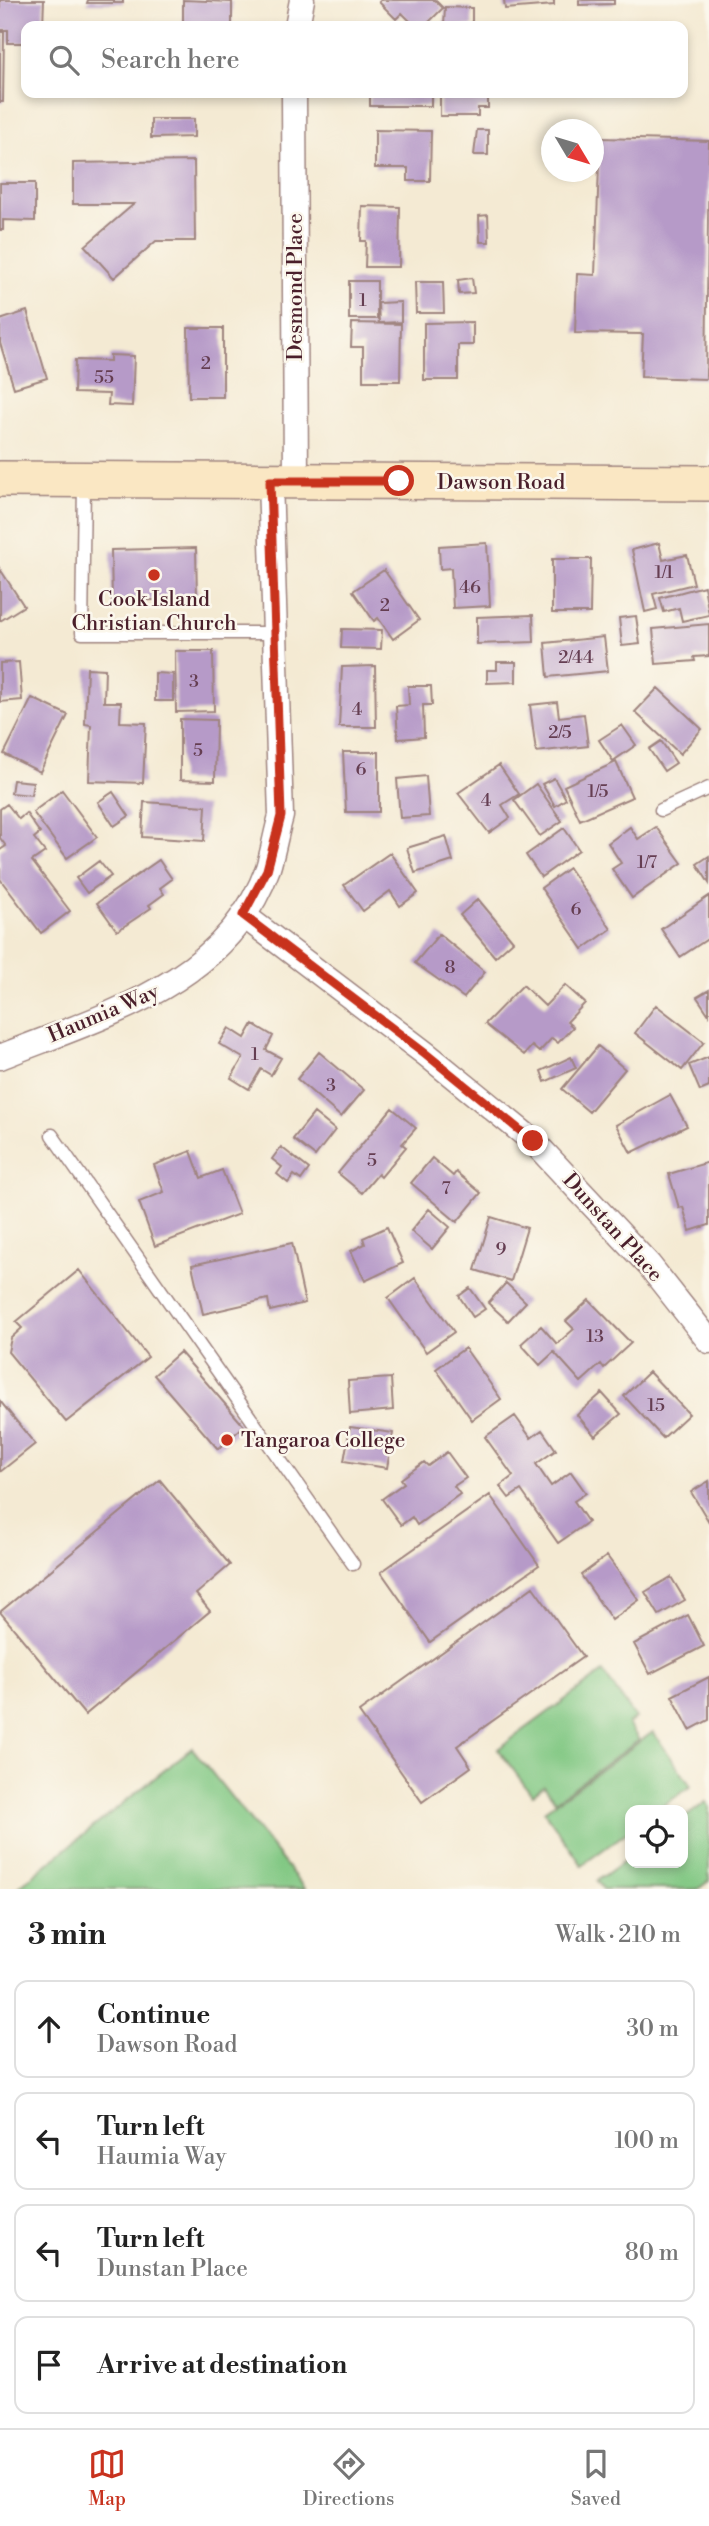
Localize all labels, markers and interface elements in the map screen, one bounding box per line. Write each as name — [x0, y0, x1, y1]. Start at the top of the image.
search box — [21, 21, 688, 98]
icon: search — [45, 41, 83, 79]
text: Search here — [101, 44, 240, 76]
north arrow — [541, 119, 604, 182]
street label: Desmond Place — [283, 213, 309, 361]
house number: 1 — [359, 289, 367, 312]
house number: 2 — [201, 352, 211, 375]
house number: 55 — [94, 366, 114, 389]
route start — [383, 465, 414, 496]
street label: Dawson Road — [437, 470, 565, 496]
house number: 1/1 — [655, 561, 674, 584]
marker: Cook Island Christian Church — [146, 567, 162, 583]
house number: 46 — [459, 576, 481, 599]
place label: Cook Island Christian Church — [71, 587, 237, 637]
house number: 2 — [380, 594, 390, 617]
house number: 2/44 — [558, 646, 594, 669]
house number: 3 — [189, 670, 199, 693]
house number: 4 — [352, 698, 363, 721]
house number: 2/5 — [548, 721, 572, 744]
house number: 5 — [193, 739, 203, 762]
house number: 6 — [356, 758, 367, 781]
house number: 1/5 — [587, 780, 609, 803]
house number: 4 — [481, 789, 492, 812]
house number: 1/7 — [637, 851, 657, 874]
house number: 6 — [571, 898, 582, 921]
house number: 8 — [444, 956, 456, 979]
street label: Haumia Way — [44, 979, 164, 1049]
house number: 1 — [251, 1043, 259, 1066]
house number: 3 — [326, 1074, 336, 1097]
route end — [517, 1125, 548, 1156]
house number: 5 — [367, 1149, 377, 1172]
street label: Dunstan Place — [556, 1168, 668, 1288]
house number: 7 — [441, 1177, 451, 1200]
house number: 9 — [496, 1238, 507, 1261]
house number: 13 — [586, 1325, 604, 1348]
house number: 15 — [647, 1394, 665, 1417]
place label: Tangaroa College — [241, 1428, 405, 1454]
marker: Tangaroa College — [219, 1432, 235, 1448]
map controls — [625, 1805, 688, 1868]
button: locate — [625, 1805, 688, 1868]
text: 3 min — [28, 1916, 106, 1954]
text: Walk · 210 m — [555, 1921, 681, 1949]
text: Continue — [97, 1999, 210, 2031]
icon: ahead — [30, 2010, 68, 2048]
text: 30 m — [626, 2015, 679, 2043]
text: Dawson Road — [97, 2031, 237, 2059]
text: Turn left — [97, 2111, 205, 2143]
icon: left — [30, 2122, 68, 2160]
text: 100 m — [614, 2127, 679, 2155]
text: Haumia Way — [97, 2143, 226, 2171]
text: Turn left — [97, 2223, 205, 2255]
icon: left — [30, 2234, 68, 2272]
text: 80 m — [625, 2239, 679, 2267]
text: Dunstan Place — [97, 2255, 248, 2283]
icon: arrive — [30, 2346, 68, 2384]
text: Arrive at destination — [97, 2349, 347, 2381]
tab: Map — [88, 2445, 126, 2511]
tab: Directions — [303, 2445, 394, 2511]
tab: Saved — [571, 2445, 621, 2511]

